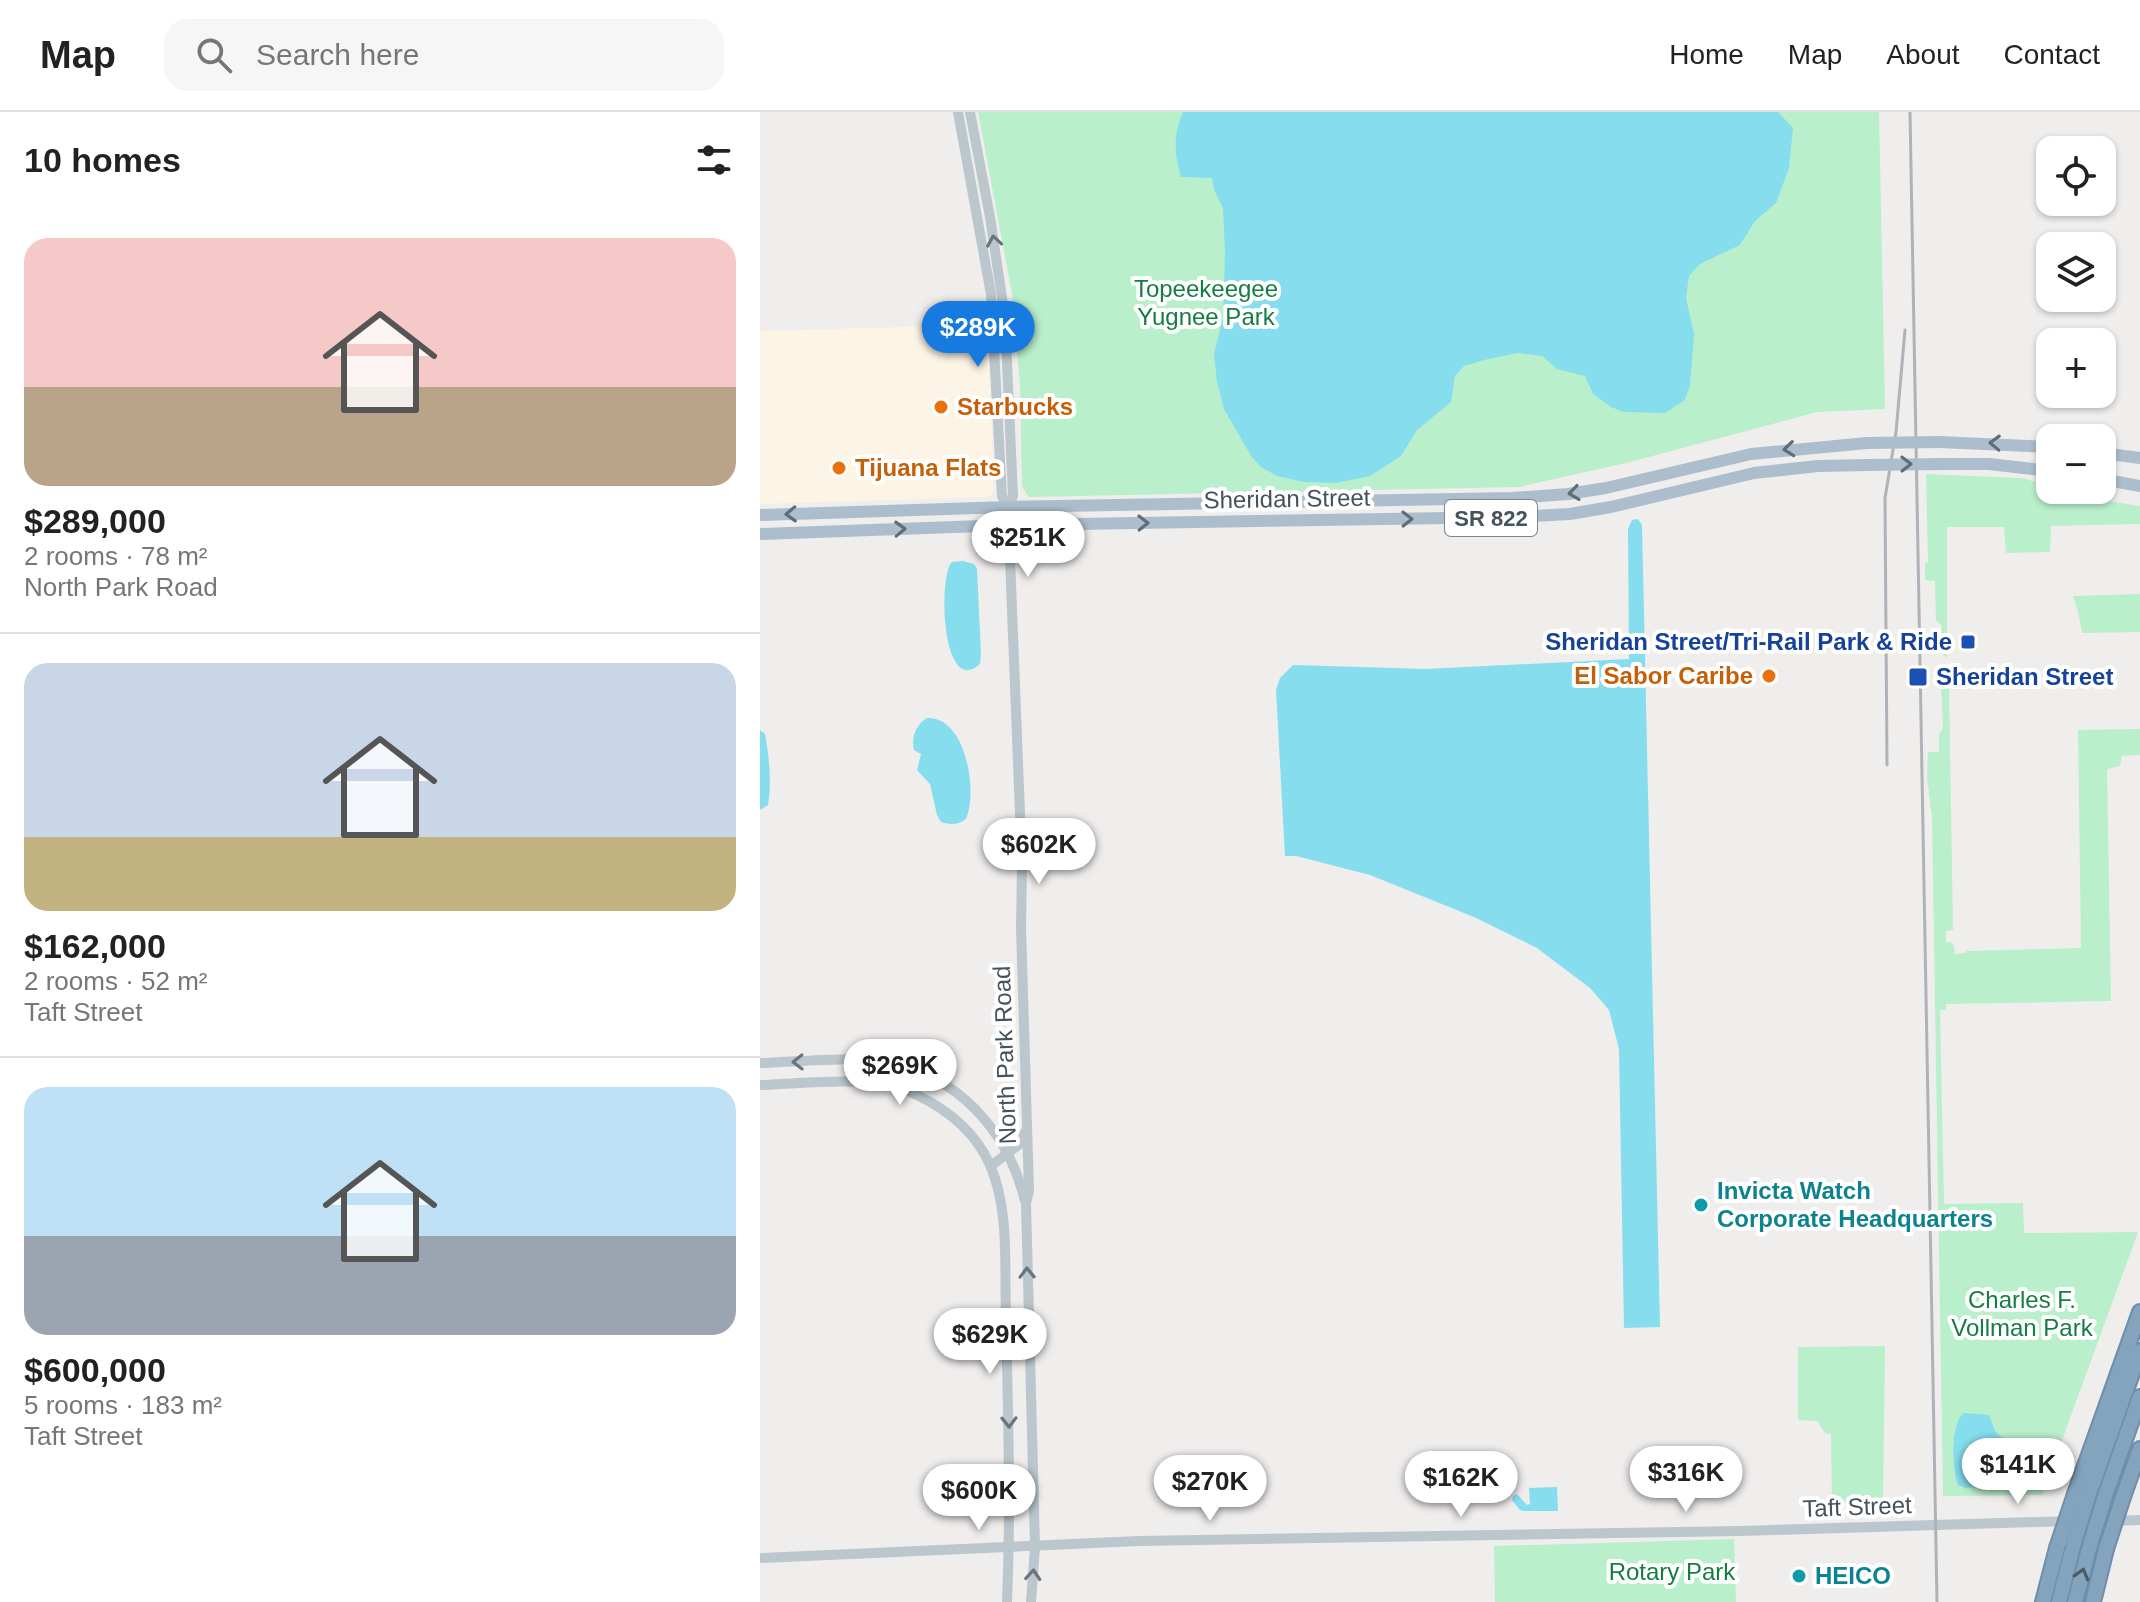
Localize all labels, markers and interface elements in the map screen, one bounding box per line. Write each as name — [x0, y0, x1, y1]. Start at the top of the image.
search box — [164, 19, 724, 91]
icon: search — [192, 33, 236, 77]
text: Map — [40, 34, 116, 76]
text: Search here — [256, 38, 419, 71]
text: Home — [1669, 39, 1744, 70]
text: Map — [1788, 39, 1842, 70]
text: About — [1886, 39, 1960, 70]
text: Contact — [2004, 39, 2100, 70]
map controls — [2036, 136, 2116, 504]
button: locate — [2036, 136, 2116, 216]
icon: filters — [692, 138, 736, 182]
text: 10 homes — [24, 141, 181, 179]
button: layers — [2036, 232, 2116, 312]
one-way arrow — [986, 234, 1003, 248]
park label: Topeekeegee Yugnee Park — [1134, 275, 1278, 330]
icon: home — [308, 290, 452, 434]
pin: $289K — [922, 301, 1034, 369]
text: $289K — [940, 312, 1016, 342]
button: + — [2036, 328, 2116, 408]
place label: Starbucks — [957, 393, 1073, 420]
marker: Starbucks — [932, 398, 950, 416]
button: − — [2036, 424, 2116, 504]
one-way arrow — [1988, 435, 2001, 452]
one-way arrow — [1782, 440, 1795, 457]
place label: Tijuana Flats — [855, 454, 1001, 481]
one-way arrow — [1900, 456, 1913, 473]
marker: Tijuana Flats — [830, 459, 848, 477]
street label: Sheridan Street — [1203, 484, 1371, 513]
one-way arrow — [1568, 484, 1581, 501]
road number: SR 822 — [1445, 500, 1537, 536]
text: $289,000 — [24, 502, 166, 540]
one-way arrow — [784, 505, 797, 522]
one-way arrow — [1401, 510, 1414, 528]
pin: $251K — [972, 511, 1084, 579]
one-way arrow — [1137, 514, 1150, 532]
one-way arrow — [894, 521, 907, 538]
text: $251K — [990, 522, 1066, 552]
text: 2 rooms · 78 m² — [24, 541, 208, 571]
text: North Park Road — [24, 572, 218, 602]
place label: Sheridan Street/Tri-Rail Park & Ride — [1545, 628, 1952, 655]
marker: Sheridan Street/Tri-Rail Park & Ride — [1959, 633, 1977, 651]
place label: El Sabor Caribe — [1574, 662, 1753, 689]
place label: Sheridan Street — [1936, 663, 2113, 690]
marker: Sheridan Street — [1907, 666, 1929, 688]
marker: El Sabor Caribe — [1760, 667, 1778, 685]
icon: home — [308, 715, 452, 859]
pin: $602K — [983, 818, 1095, 886]
text: $602K — [1001, 829, 1077, 859]
text: $162,000 — [24, 927, 166, 965]
street label: North Park Road — [988, 965, 1021, 1145]
text: 2 rooms · 52 m² — [24, 966, 208, 996]
text: Taft Street — [24, 997, 143, 1027]
pin: $269K — [844, 1039, 956, 1107]
text: $269K — [862, 1050, 938, 1080]
one-way arrow — [791, 1053, 804, 1070]
icon: home — [308, 1139, 452, 1283]
place label: Invicta Watch Corporate Headquarters — [1717, 1177, 1993, 1232]
marker: Invicta Watch Corporate Headquarters — [1692, 1196, 1710, 1214]
one-way arrow — [1019, 1266, 1036, 1279]
park label: Charles F. Vollman Park — [1951, 1286, 2094, 1341]
pin: $629K — [934, 1308, 1046, 1376]
text: $629K — [952, 1319, 1028, 1349]
text: $600,000 — [24, 1351, 166, 1389]
text: 5 rooms · 183 m² — [24, 1390, 222, 1420]
one-way arrow — [1000, 1416, 1017, 1429]
text: Taft Street — [24, 1421, 143, 1451]
pin: $141K — [1962, 1438, 2074, 1506]
pin: $316K — [1630, 1446, 1742, 1514]
text: $141K — [1980, 1449, 2056, 1479]
pin: $162K — [1405, 1451, 1517, 1519]
pin: $270K — [1154, 1455, 1266, 1523]
text: $316K — [1648, 1457, 1724, 1487]
text: $162K — [1423, 1462, 1499, 1492]
pin: $600K — [923, 1464, 1035, 1532]
text: $270K — [1172, 1466, 1248, 1496]
text: $600K — [941, 1475, 1017, 1505]
street label: Taft Street — [1802, 1491, 1912, 1522]
park label: Rotary Park — [1609, 1558, 1736, 1585]
place label: HEICO — [1815, 1562, 1891, 1589]
marker: HEICO — [1790, 1567, 1808, 1585]
one-way arrow — [2073, 1567, 2089, 1581]
one-way arrow — [1024, 1568, 1041, 1581]

